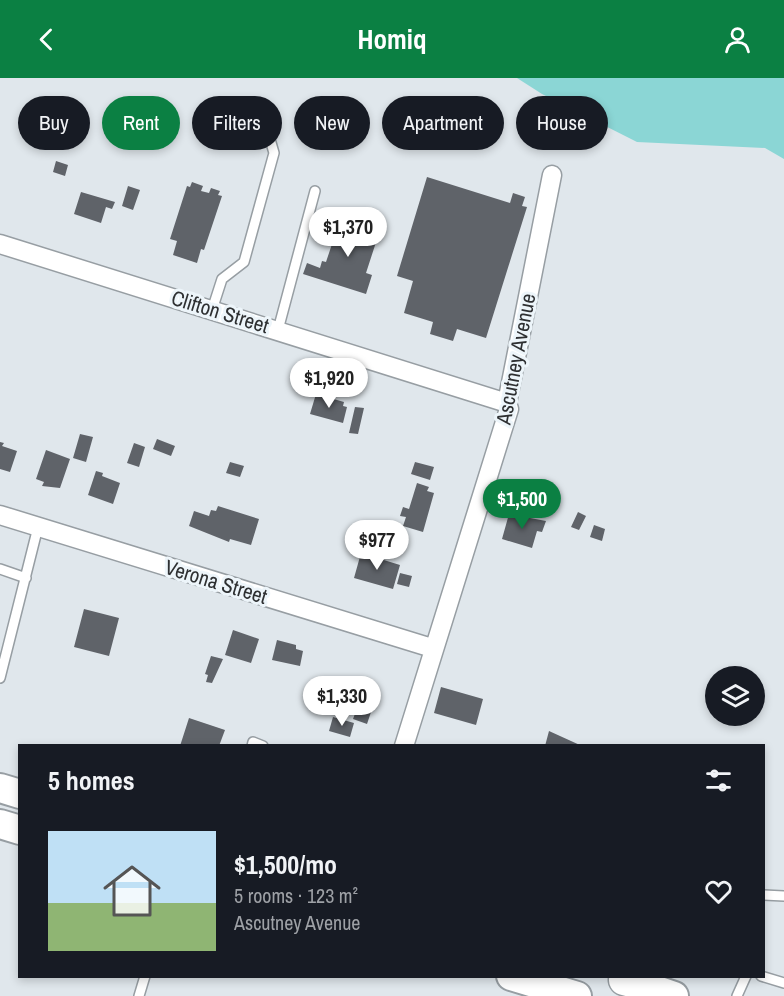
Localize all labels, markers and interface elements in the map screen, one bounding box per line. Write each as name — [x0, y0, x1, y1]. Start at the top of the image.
text: Homiq — [358, 21, 426, 57]
icon: back — [30, 23, 63, 56]
icon: person — [721, 23, 754, 56]
chip: Buy — [18, 96, 90, 150]
chip: Rent — [102, 96, 180, 150]
chip: Filters — [192, 96, 282, 150]
chip: New — [294, 96, 370, 150]
chip: Apartment — [382, 96, 504, 150]
chip: House — [516, 96, 608, 150]
pin: $1,370 — [299, 207, 397, 258]
text: $1,370 — [323, 213, 373, 240]
street label: Clifton Street — [168, 283, 273, 340]
street label: Ascutney Avenue — [488, 291, 542, 428]
pin: $1,920 — [280, 358, 378, 409]
text: $1,920 — [304, 364, 354, 391]
pin: $1,500 — [473, 479, 571, 530]
text: $1,500 — [497, 485, 547, 512]
pin: $977 — [341, 520, 413, 571]
text: $977 — [359, 526, 395, 553]
street label: Verona Street — [162, 552, 271, 611]
map controls — [705, 666, 765, 726]
button: layers — [705, 666, 765, 726]
pin: $1,330 — [293, 676, 391, 727]
text: $1,330 — [317, 682, 367, 709]
text: 5 homes — [48, 763, 135, 798]
icon: filters — [702, 764, 735, 797]
text: $1,500/mo — [234, 847, 337, 882]
icon: home — [96, 855, 168, 927]
icon: heart — [702, 875, 735, 908]
text: 5 rooms · 123 m² — [234, 882, 358, 909]
text: Ascutney Avenue — [234, 909, 360, 936]

